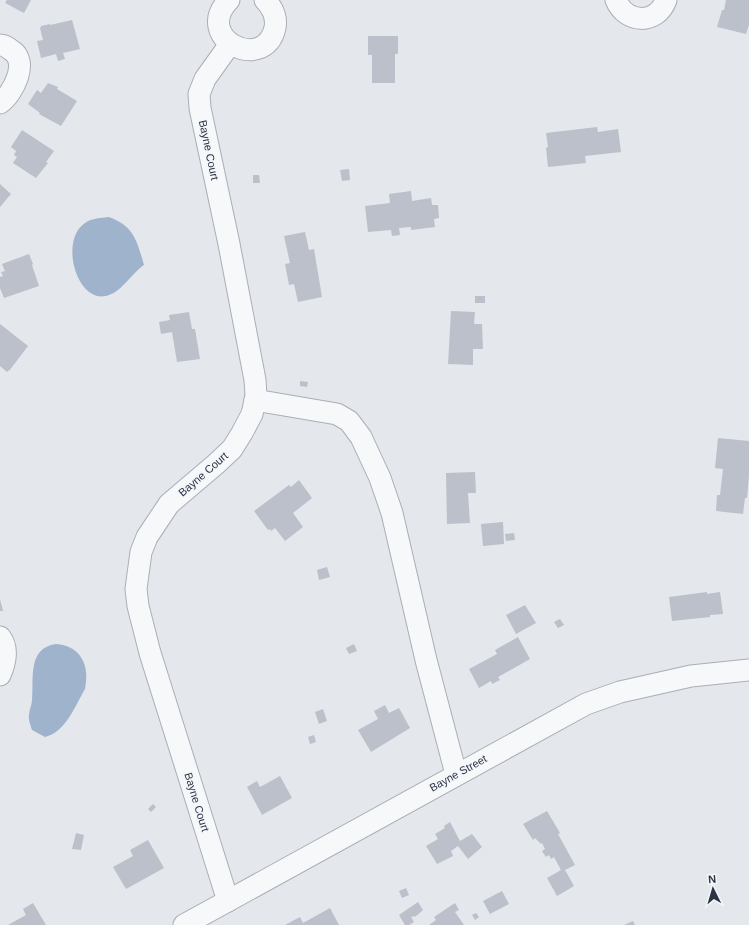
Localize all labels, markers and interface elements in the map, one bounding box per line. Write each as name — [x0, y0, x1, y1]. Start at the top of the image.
street label: Bayne Court — [197, 119, 221, 181]
street label: Bayne Court — [176, 449, 230, 499]
street label: Bayne Street — [427, 752, 489, 794]
street label: Bayne Court — [182, 771, 212, 833]
north arrow — [693, 869, 733, 909]
text: N — [708, 873, 717, 885]

